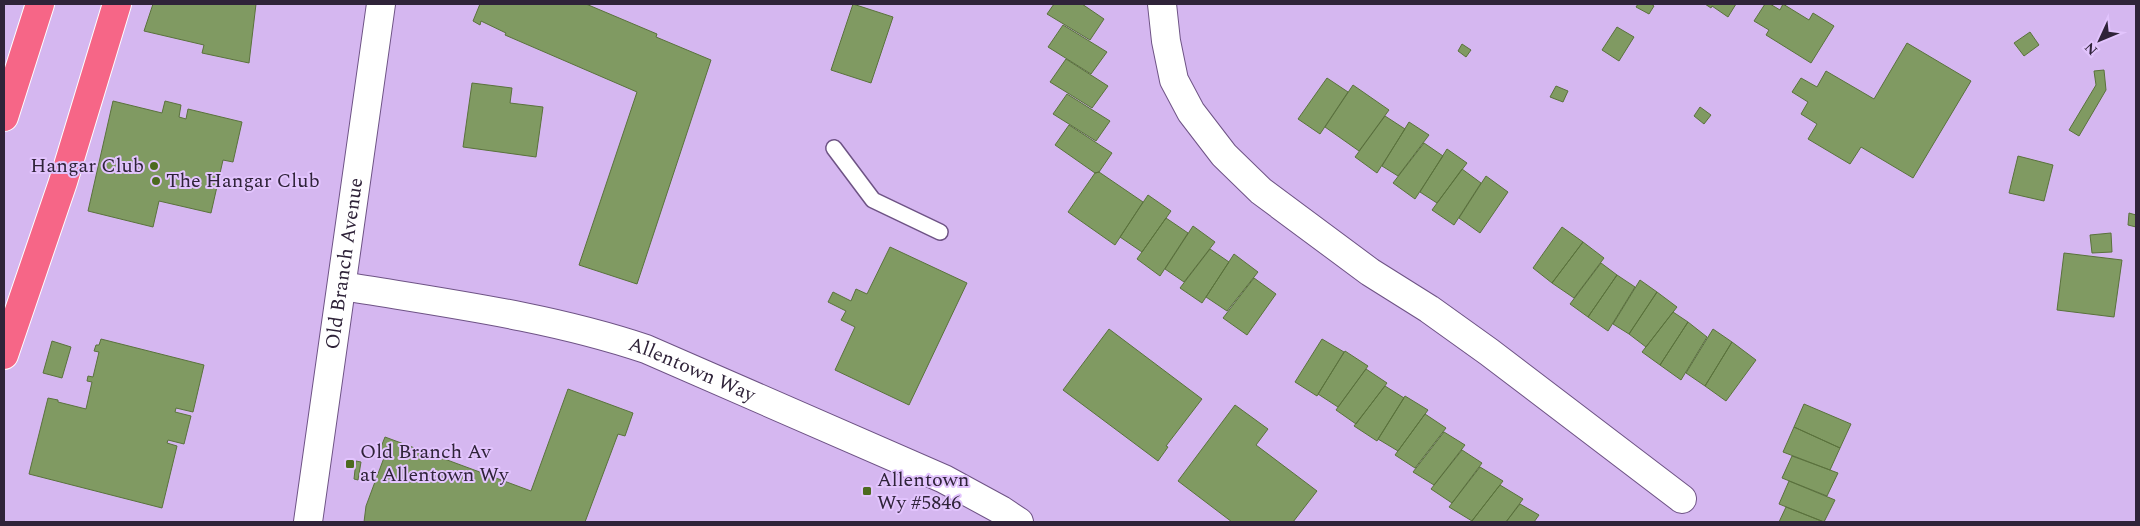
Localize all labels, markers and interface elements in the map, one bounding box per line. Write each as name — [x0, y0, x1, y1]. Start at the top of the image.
north arrow — [2075, 15, 2125, 65]
text: N — [2079, 37, 2103, 60]
place label: Hangar Club — [30, 151, 144, 181]
marker: Hangar Club — [148, 160, 160, 172]
place label: The Hangar Club — [166, 166, 320, 196]
marker: The Hangar Club — [150, 175, 162, 187]
street label: Old Branch Avenue — [317, 176, 371, 351]
street label: Allentown Way — [624, 329, 762, 411]
place label: Old Branch Av at Allentown Wy — [360, 437, 510, 490]
marker: Old Branch Av at Allentown Wy — [344, 458, 356, 470]
place label: Allentown Wy #5846 — [877, 465, 969, 518]
marker: Allentown Wy #5846 — [861, 485, 873, 497]

